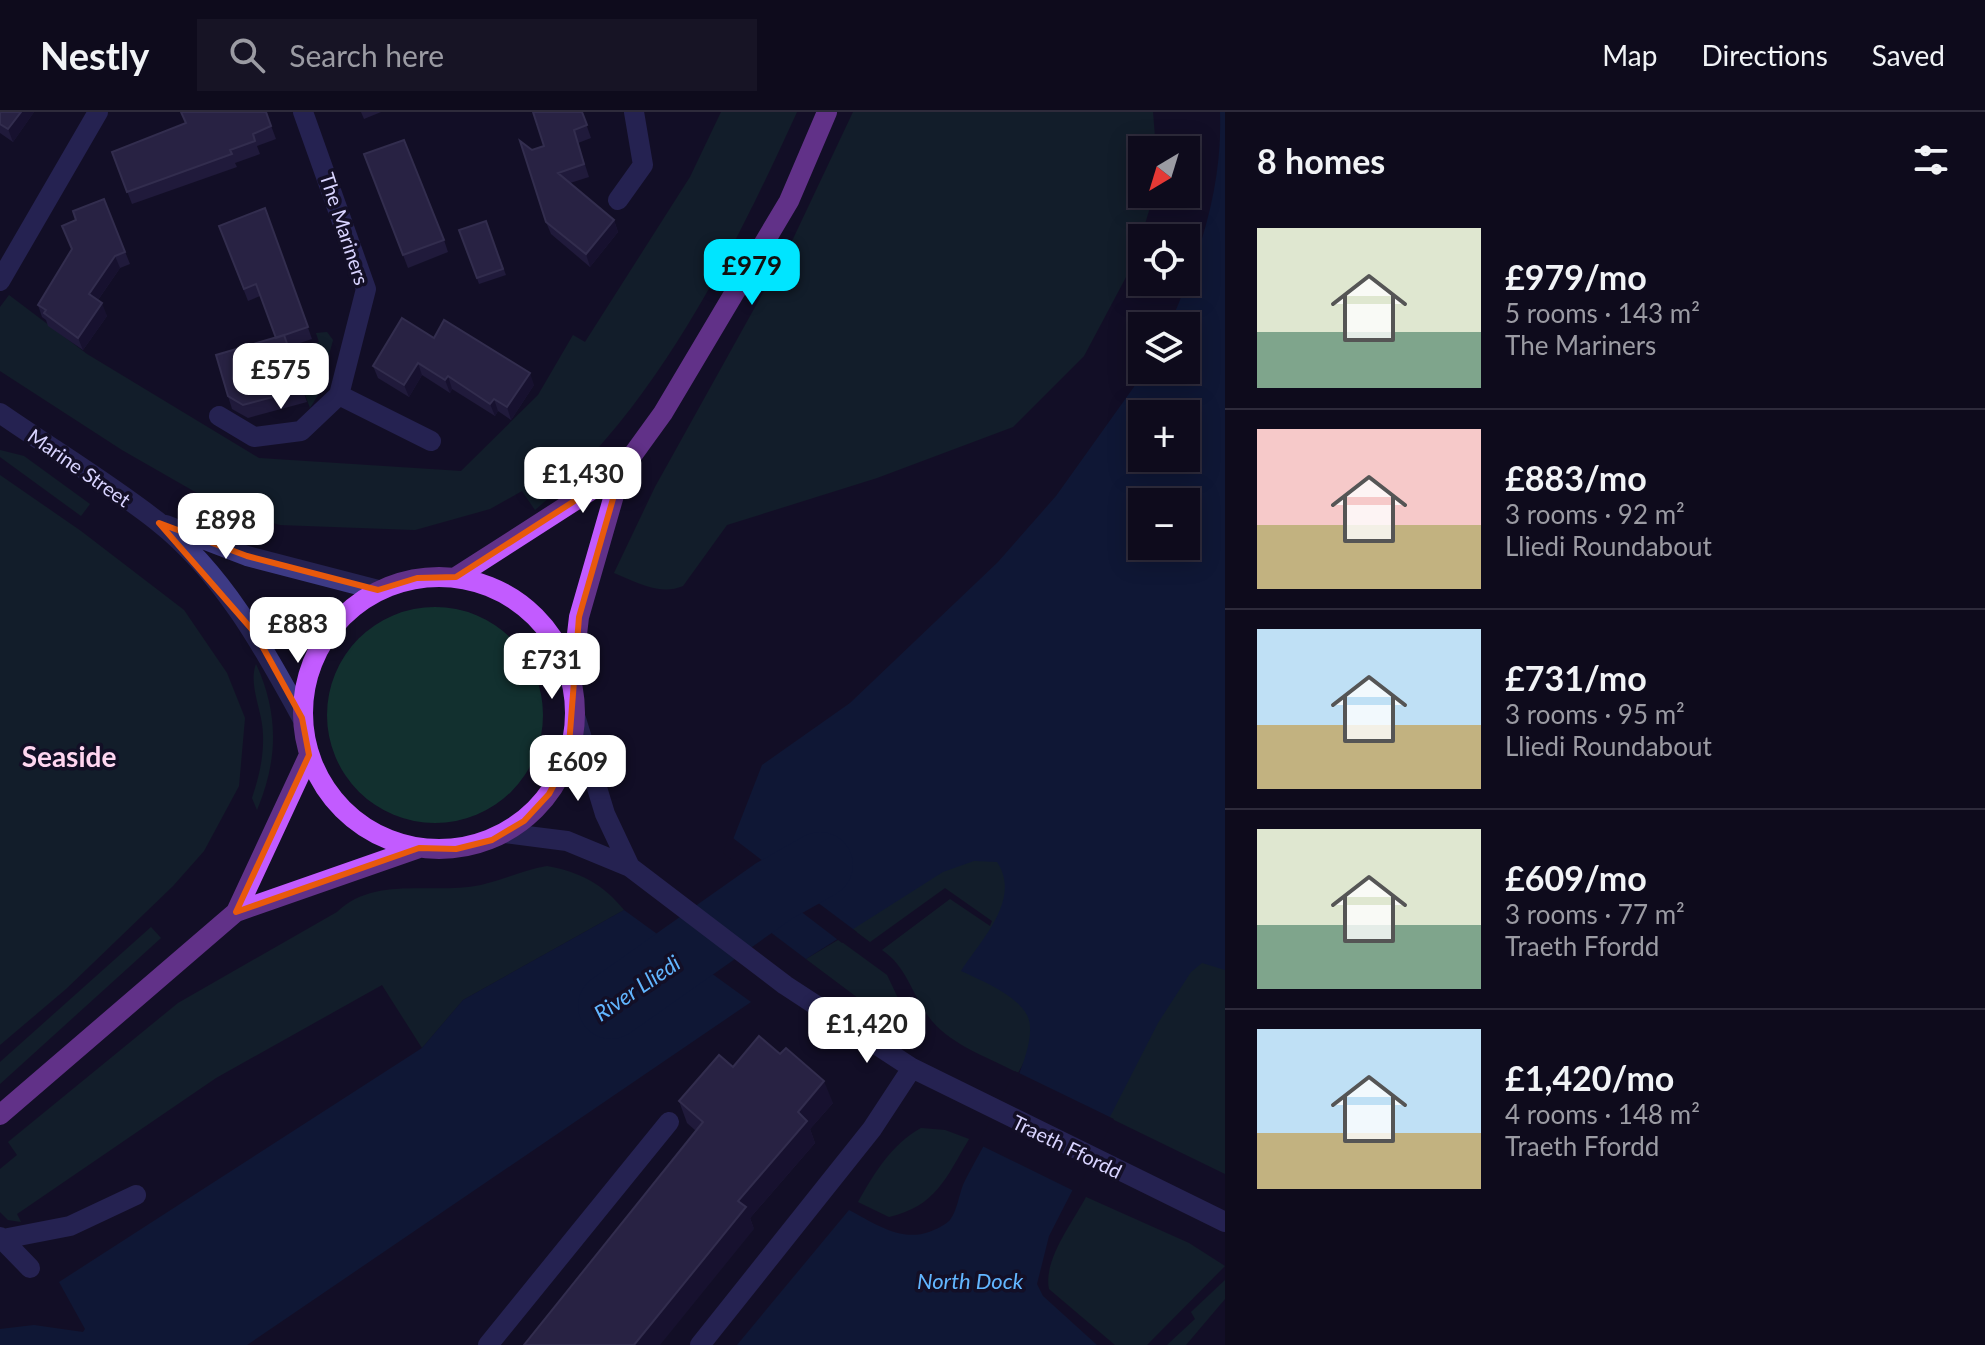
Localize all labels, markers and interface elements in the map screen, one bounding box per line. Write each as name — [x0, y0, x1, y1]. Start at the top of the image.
search box — [197, 19, 757, 91]
text: Nestly — [40, 32, 149, 78]
icon: search — [225, 33, 269, 77]
text: Search here — [289, 37, 444, 73]
text: Map — [1602, 38, 1657, 72]
text: Directions — [1701, 38, 1828, 72]
text: Saved — [1872, 38, 1945, 72]
north arrow — [1128, 136, 1200, 208]
map controls — [1128, 136, 1200, 560]
icon: filters — [1909, 138, 1953, 182]
text: 8 homes — [1257, 140, 1385, 181]
street label: The Mariners — [316, 170, 374, 288]
button: locate — [1128, 224, 1200, 296]
pin: £979 — [705, 239, 799, 307]
text: £979 — [722, 249, 782, 281]
text: £979/mo — [1505, 256, 1647, 297]
icon: home — [1321, 260, 1417, 356]
text: 5 rooms · 143 m² — [1505, 297, 1700, 329]
button: layers — [1128, 312, 1200, 384]
text: The Mariners — [1505, 329, 1656, 361]
pin: £575 — [234, 343, 328, 411]
text: £575 — [251, 353, 311, 385]
button: + — [1128, 400, 1200, 472]
street label: Marine Street — [24, 423, 136, 511]
pin: £1,430 — [518, 447, 648, 515]
text: £1,430 — [542, 457, 624, 489]
text: £883/mo — [1505, 457, 1647, 498]
icon: home — [1321, 461, 1417, 557]
button: − — [1128, 488, 1200, 560]
pin: £898 — [179, 493, 273, 561]
text: 3 rooms · 92 m² — [1505, 498, 1685, 530]
text: £898 — [196, 503, 256, 535]
text: Lliedi Roundabout — [1505, 530, 1712, 562]
pin: £883 — [251, 597, 345, 665]
text: £883 — [268, 607, 328, 639]
pin: £731 — [505, 633, 599, 701]
text: £731 — [522, 643, 582, 675]
text: £731/mo — [1505, 657, 1647, 698]
icon: home — [1321, 661, 1417, 757]
text: 3 rooms · 95 m² — [1505, 698, 1685, 730]
text: Lliedi Roundabout — [1505, 730, 1712, 762]
pin: £609 — [531, 735, 625, 803]
district label: Seaside — [22, 739, 116, 773]
text: £609 — [548, 745, 608, 777]
text: £609/mo — [1505, 857, 1647, 898]
icon: home — [1321, 861, 1417, 957]
text: 3 rooms · 77 m² — [1505, 898, 1685, 930]
text: Traeth Ffordd — [1505, 930, 1659, 962]
water label: River Lliedi — [588, 949, 685, 1026]
pin: £1,420 — [802, 997, 932, 1065]
text: £1,420 — [826, 1007, 908, 1039]
text: £1,420/mo — [1505, 1057, 1674, 1098]
icon: home — [1321, 1061, 1417, 1157]
text: 4 rooms · 148 m² — [1505, 1098, 1700, 1130]
street label: Traeth Ffordd — [1009, 1109, 1126, 1183]
text: Traeth Ffordd — [1505, 1130, 1659, 1162]
water label: North Dock — [917, 1267, 1024, 1294]

